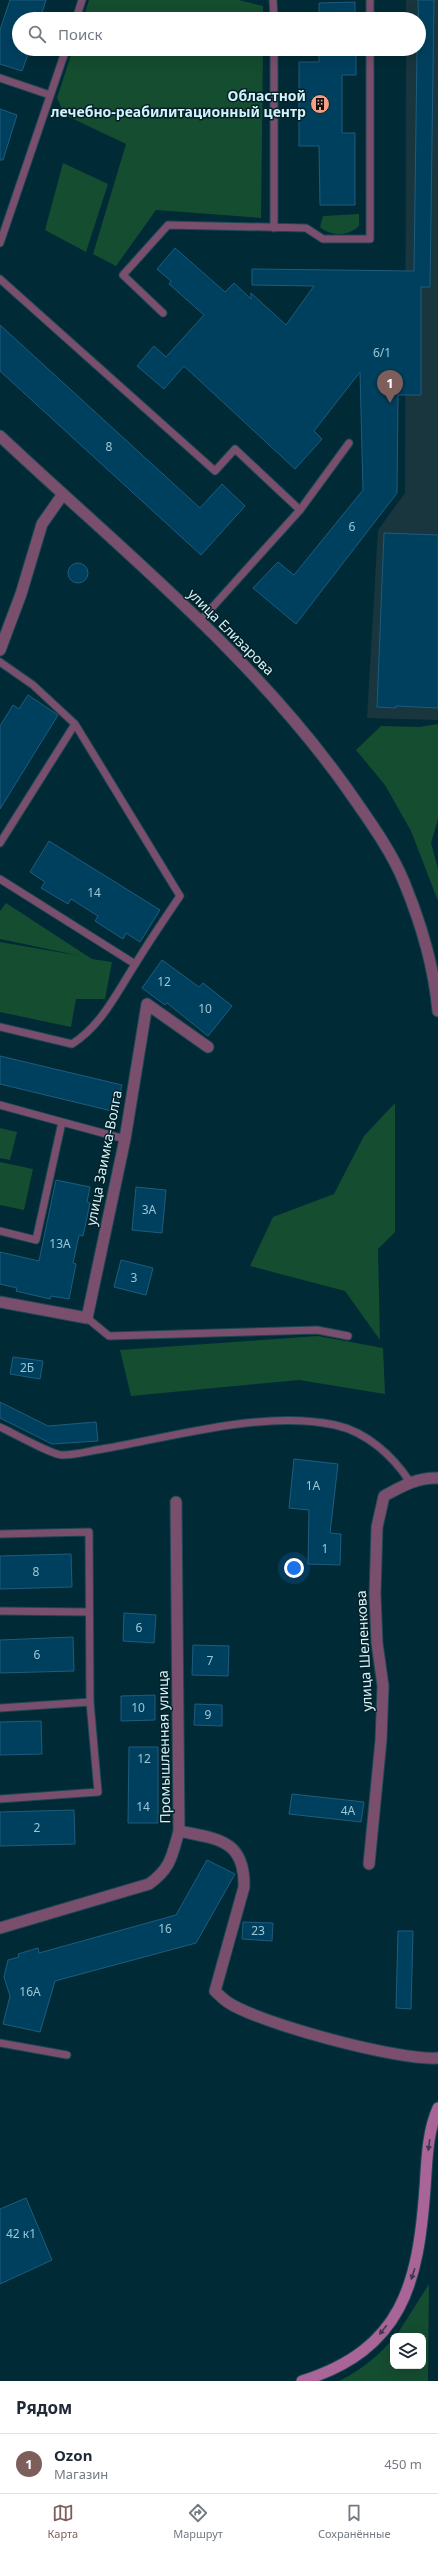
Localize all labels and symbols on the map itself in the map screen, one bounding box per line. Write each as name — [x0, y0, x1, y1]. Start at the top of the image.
place label: Областной лечебно-реабилитационный центр — [51, 86, 306, 121]
building icon: Областной лечебно-реабилитационный центр — [309, 93, 331, 115]
house number: 6/1 — [373, 344, 391, 361]
pin: 1 — [377, 370, 403, 403]
house number: 8 — [106, 438, 113, 455]
house number: 6 — [349, 518, 356, 535]
street label: улица Елизарова — [184, 584, 279, 679]
house number: 14 — [87, 884, 101, 901]
house number: 12 — [157, 973, 171, 990]
house number: 10 — [198, 1000, 212, 1017]
street label: улица Заимка-Волга — [81, 1089, 126, 1227]
house number: 3А — [142, 1201, 157, 1218]
house number: 13А — [49, 1235, 71, 1252]
house number: 3 — [131, 1269, 138, 1286]
house number: 2Б — [20, 1359, 34, 1376]
house number: 1А — [306, 1477, 321, 1494]
house number: 1 — [322, 1540, 328, 1557]
your location — [284, 1558, 304, 1578]
house number: 8 — [33, 1563, 40, 1580]
street label: улица Шеленкова — [351, 1590, 376, 1712]
house number: 6 — [136, 1619, 143, 1636]
house number: 6 — [34, 1646, 41, 1663]
house number: 7 — [207, 1652, 214, 1669]
street label: Промышленная улица — [153, 1670, 174, 1824]
house number: 10 — [131, 1699, 145, 1716]
house number: 9 — [205, 1706, 212, 1723]
house number: 12 — [137, 1750, 151, 1767]
house number: 14 — [136, 1798, 150, 1815]
house number: 4А — [341, 1802, 356, 1819]
house number: 2 — [34, 1819, 41, 1836]
house number: 16 — [158, 1920, 172, 1937]
house number: 23 — [251, 1922, 265, 1939]
house number: 16А — [19, 1983, 41, 2000]
one-way arrow — [426, 2139, 432, 2151]
house number: 42 к1 — [6, 2225, 36, 2242]
one-way arrow — [410, 2268, 416, 2280]
one-way arrow — [378, 2325, 387, 2336]

